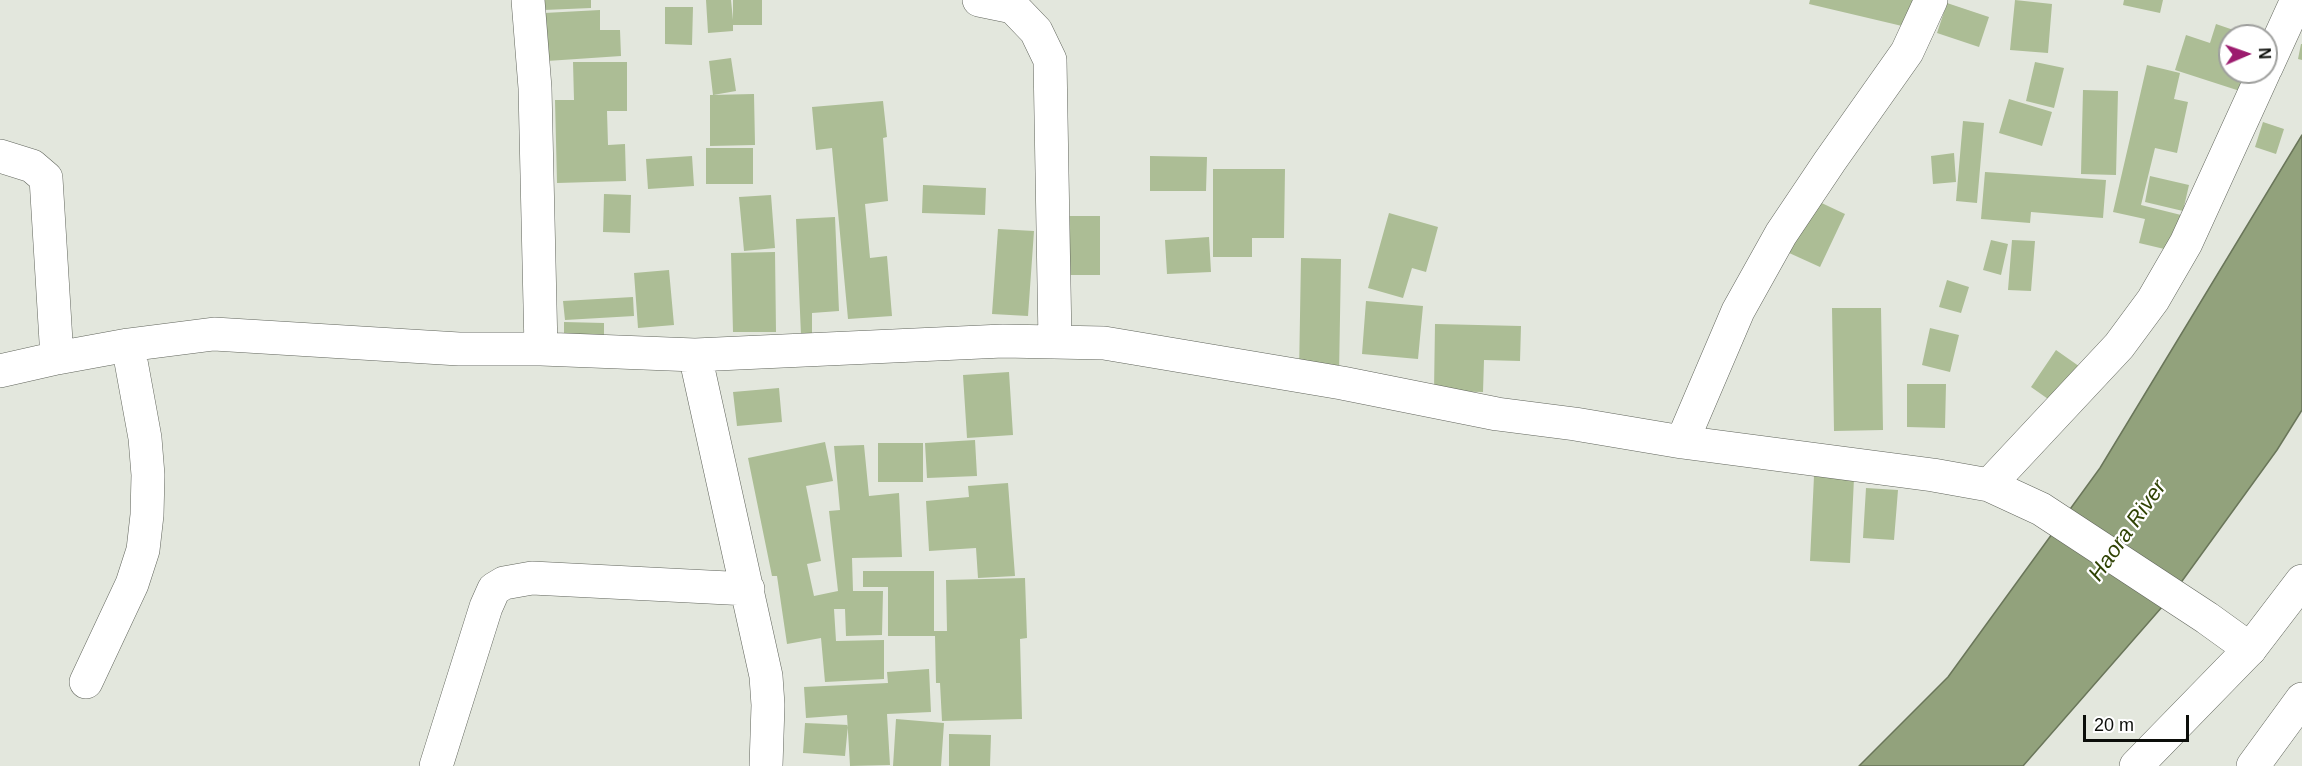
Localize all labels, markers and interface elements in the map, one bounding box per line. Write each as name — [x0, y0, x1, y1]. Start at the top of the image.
north arrow — [2218, 24, 2278, 84]
text: N — [2256, 47, 2273, 59]
water label: Haora River — [2084, 475, 2172, 587]
scale bar — [2086, 703, 2192, 741]
text: 20 m — [2094, 715, 2134, 735]

